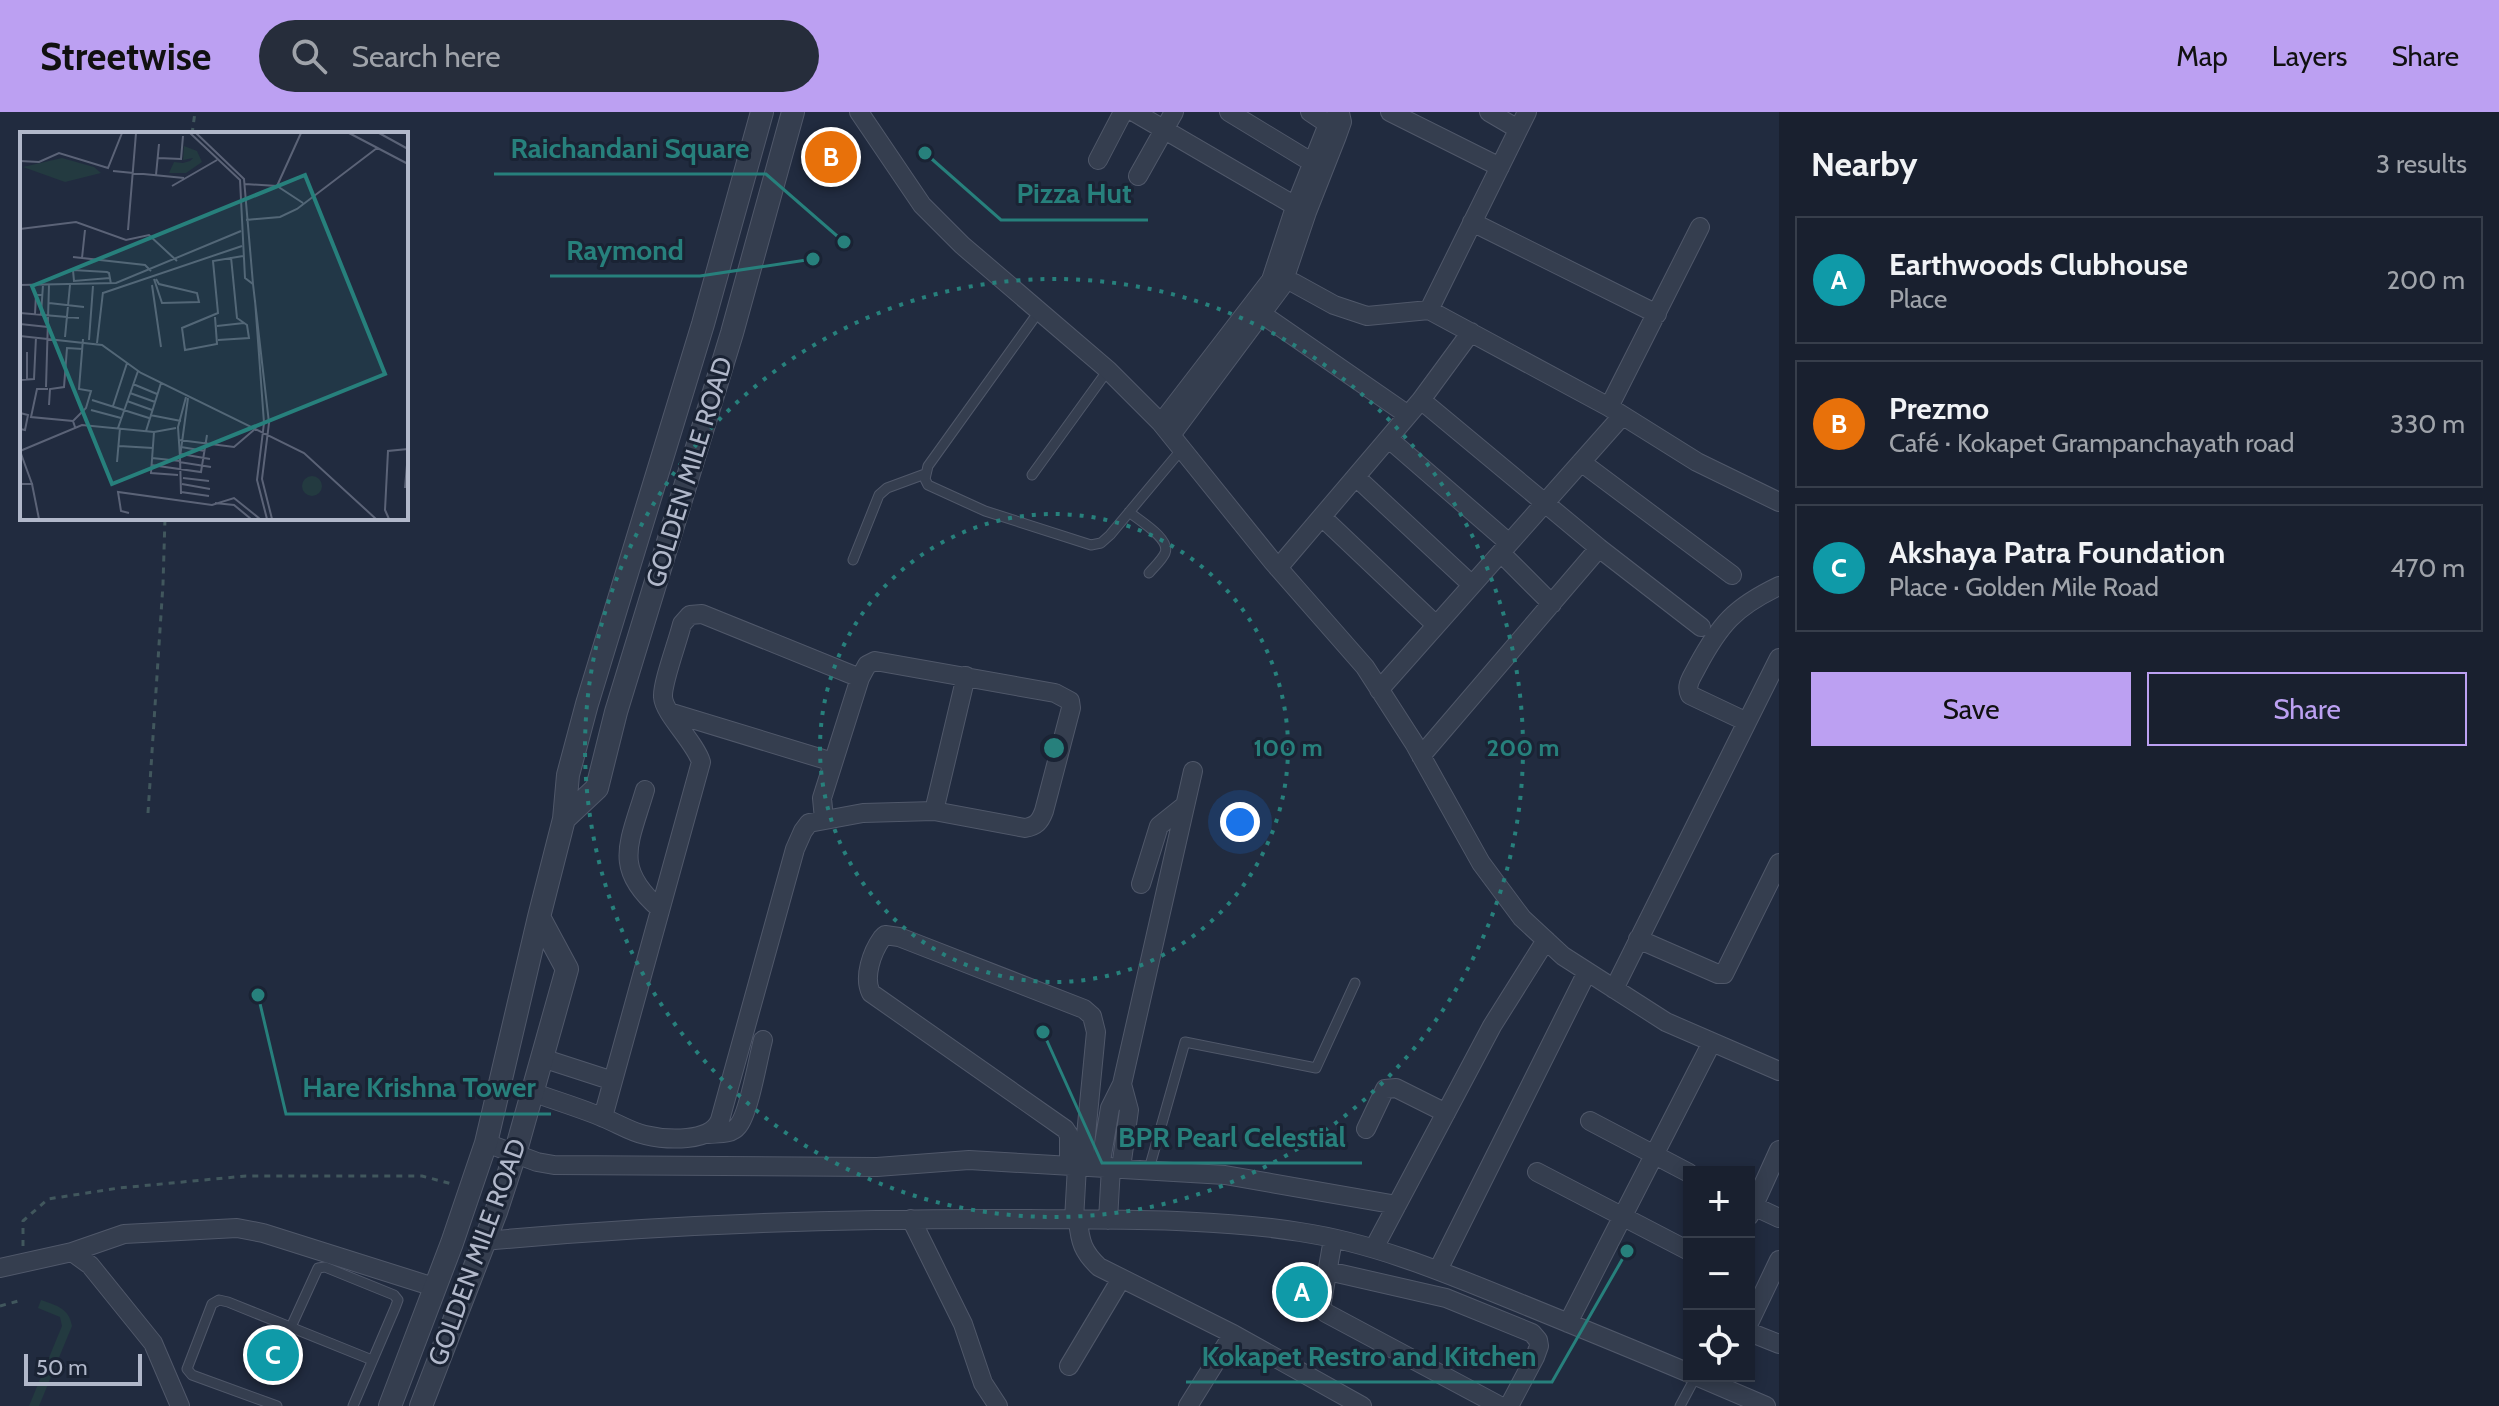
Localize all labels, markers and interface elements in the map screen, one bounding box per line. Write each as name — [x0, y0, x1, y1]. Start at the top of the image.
search box — [259, 20, 819, 92]
text: Streetwise — [40, 33, 211, 80]
icon: search — [287, 34, 331, 78]
text: Search here — [351, 38, 501, 75]
text: Map — [2176, 39, 2228, 73]
text: Layers — [2272, 39, 2347, 73]
text: Share — [2391, 39, 2459, 73]
callout: Raichandani Square — [494, 122, 766, 174]
pin: B — [805, 127, 857, 187]
text: Raichandani Square — [510, 131, 750, 165]
inset map — [20, 132, 408, 520]
text: Nearby — [1811, 143, 1918, 185]
text: 3 results — [2376, 148, 2467, 180]
callout: Pizza Hut — [1001, 168, 1148, 220]
text: Pizza Hut — [1016, 176, 1132, 210]
callout: Raymond — [550, 224, 700, 276]
text: Raymond — [566, 233, 684, 267]
text: Earthwoods Clubhouse — [1889, 246, 2188, 283]
text: A — [1831, 264, 1847, 296]
text: 200 m — [2386, 264, 2465, 296]
text: Place — [1889, 283, 1947, 315]
street label: GOLDEN MILE ROAD — [639, 353, 739, 591]
text: Prezmo — [1889, 390, 1989, 427]
text: B — [1831, 408, 1847, 440]
text: 330 m — [2390, 408, 2465, 440]
text: Café · Kokapet Grampanchayath road — [1889, 427, 2294, 459]
text: Akshaya Patra Foundation — [1889, 534, 2225, 571]
text: C — [1831, 552, 1847, 584]
text: 470 m — [2390, 552, 2465, 584]
text: Place · Golden Mile Road — [1889, 571, 2159, 603]
button: Save — [1811, 672, 2131, 746]
button: Share — [2147, 672, 2467, 746]
text: 100 m — [1253, 733, 1323, 762]
text: 200 m — [1487, 733, 1559, 762]
centre of rings — [1040, 734, 1068, 762]
your location — [1220, 802, 1260, 842]
callout: Hare Krishna Tower — [286, 1062, 551, 1114]
text: Hare Krishna Tower — [302, 1070, 536, 1104]
callout: BPR Pearl Celestial — [1102, 1111, 1362, 1163]
text: BPR Pearl Celestial — [1118, 1120, 1346, 1154]
street label: GOLDEN MILE ROAD — [421, 1134, 533, 1370]
map controls — [1683, 1166, 1755, 1382]
button: + — [1683, 1166, 1755, 1238]
button: − — [1683, 1238, 1755, 1310]
pin: A — [1276, 1262, 1328, 1322]
button: locate — [1683, 1310, 1755, 1382]
pin: C — [247, 1325, 299, 1385]
callout: Kokapet Restro and Kitchen — [1186, 1330, 1552, 1382]
text: Kokapet Restro and Kitchen — [1202, 1339, 1536, 1373]
scale bar — [24, 1350, 142, 1386]
text: 50 m — [36, 1354, 88, 1381]

